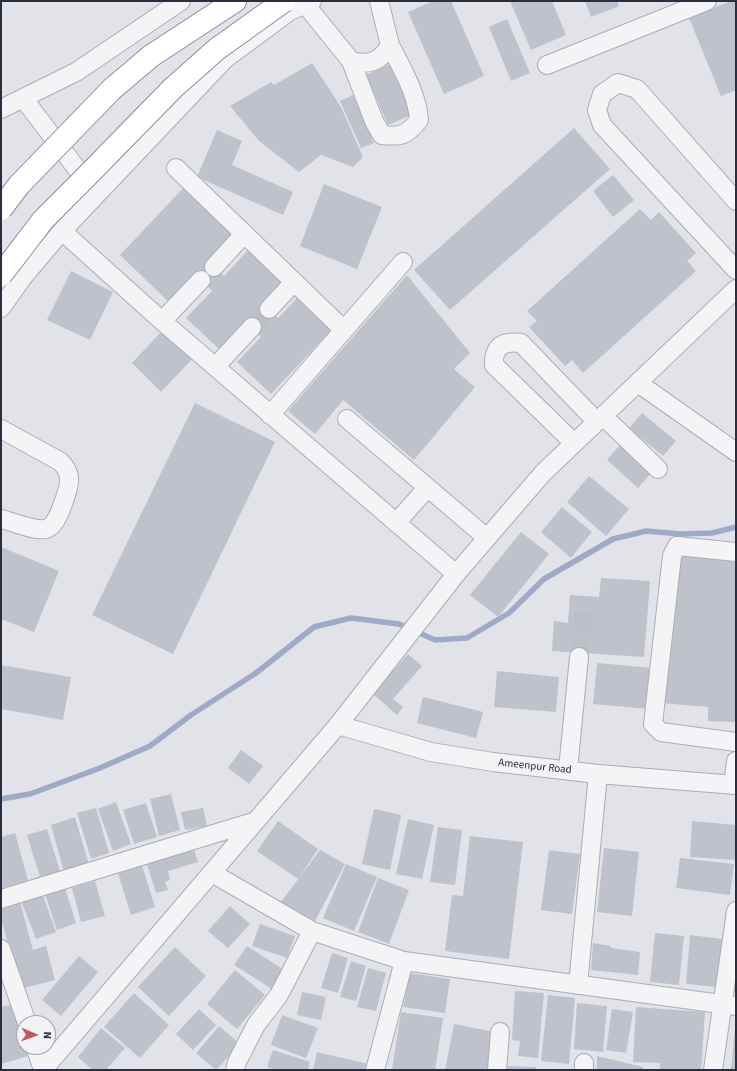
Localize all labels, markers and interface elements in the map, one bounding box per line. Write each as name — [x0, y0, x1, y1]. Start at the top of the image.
street label: Ameenpur Road — [498, 757, 572, 777]
north arrow — [16, 1015, 56, 1055]
text: N — [40, 1031, 55, 1039]

